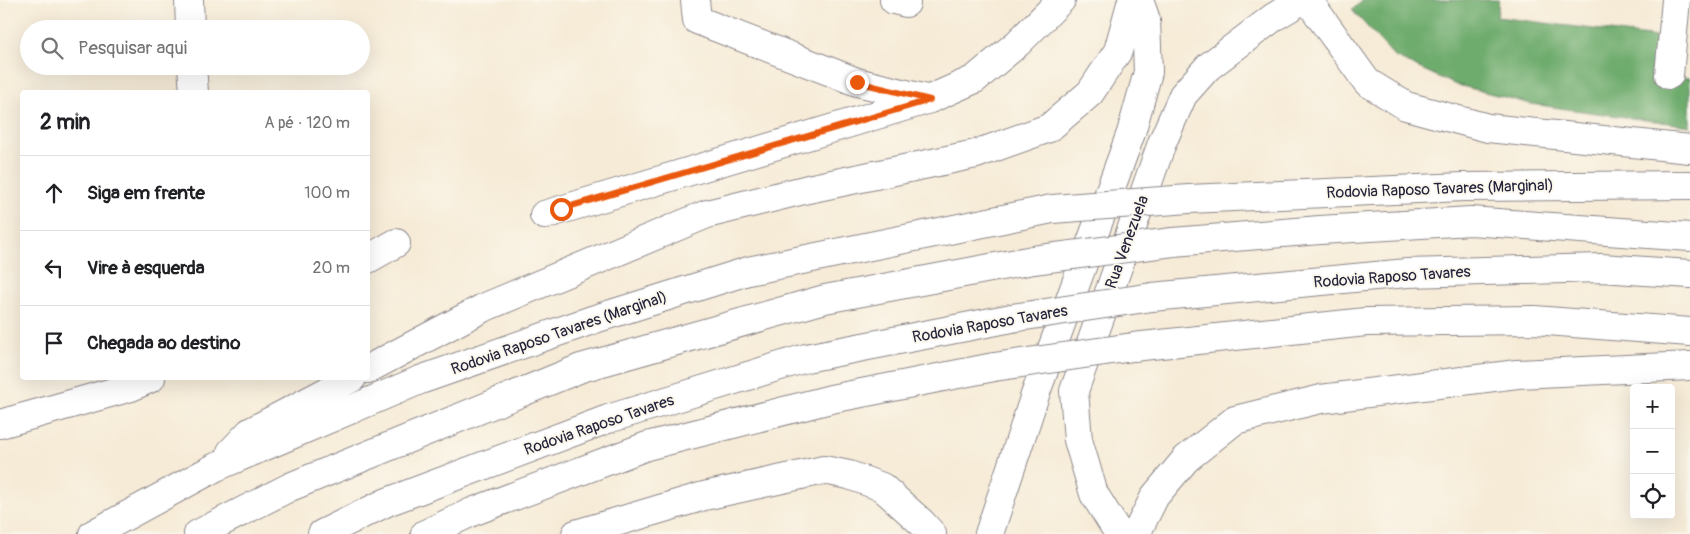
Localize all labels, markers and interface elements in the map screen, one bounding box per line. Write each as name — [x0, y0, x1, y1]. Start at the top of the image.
search box — [20, 20, 370, 75]
icon: search — [38, 34, 66, 62]
text: Pesquisar aqui — [78, 36, 187, 60]
route end — [846, 71, 869, 94]
text: 2 min — [40, 109, 90, 136]
text: A pé · 120 m — [264, 113, 350, 133]
street label: Rodovia Raposo Tavares (Marginal) — [1326, 175, 1554, 203]
icon: ahead — [40, 179, 68, 207]
text: Siga em frente — [87, 181, 205, 205]
text: 100 m — [304, 183, 350, 203]
street label: Rua Venezuela — [1101, 193, 1153, 291]
route start — [550, 198, 573, 221]
icon: left — [40, 254, 68, 282]
text: Vire à esquerda — [87, 256, 205, 280]
text: 20 m — [312, 258, 350, 278]
street label: Rodovia Raposo Tavares — [1313, 262, 1471, 292]
street label: Rodovia Raposo Tavares (Marginal) — [448, 287, 670, 379]
street label: Rodovia Raposo Tavares — [911, 300, 1069, 348]
icon: arrive — [40, 329, 68, 357]
text: Chegada ao destino — [87, 331, 240, 355]
map controls — [1630, 384, 1675, 519]
button: + — [1630, 384, 1675, 429]
street label: Rodovia Raposo Tavares — [521, 390, 677, 460]
button: − — [1630, 429, 1675, 474]
button: locate — [1630, 474, 1675, 519]

